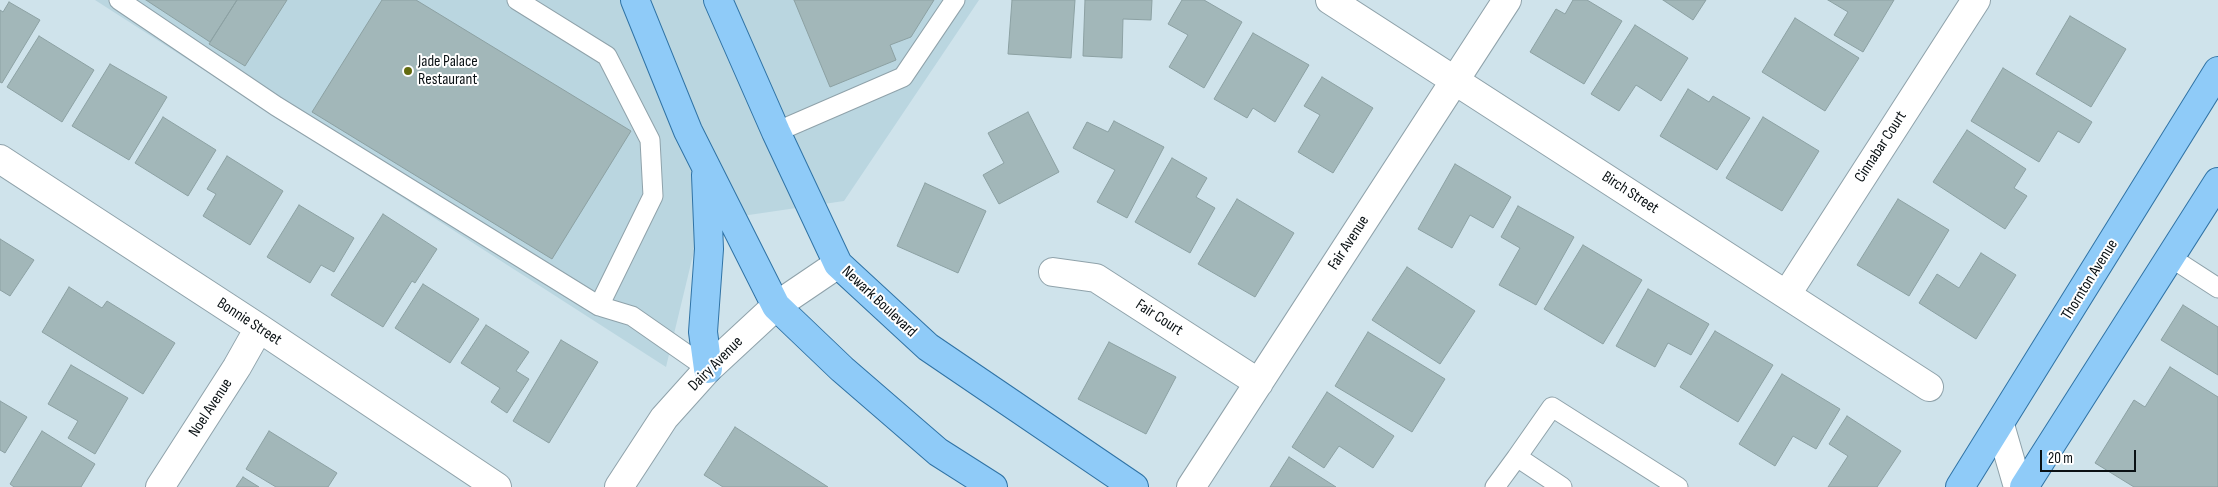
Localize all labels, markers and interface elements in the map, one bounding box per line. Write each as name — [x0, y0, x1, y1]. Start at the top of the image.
place label: Jade Palace Restaurant — [418, 52, 478, 90]
marker: Jade Palace Restaurant — [402, 65, 414, 77]
street label: Cinnabar Court — [1851, 108, 1911, 186]
street label: Birch Street — [1598, 168, 1662, 218]
street label: Fair Avenue — [1324, 212, 1374, 274]
street label: Thornton Avenue — [2058, 236, 2122, 324]
street label: Newark Boulevard — [837, 262, 921, 342]
street label: Bonnie Street — [213, 294, 285, 350]
street label: Fair Court — [1132, 296, 1186, 340]
street label: Dairy Avenue — [685, 333, 747, 395]
street label: Noel Avenue — [185, 375, 237, 441]
scale bar — [2043, 440, 2139, 472]
text: 20 m — [2048, 449, 2073, 468]

